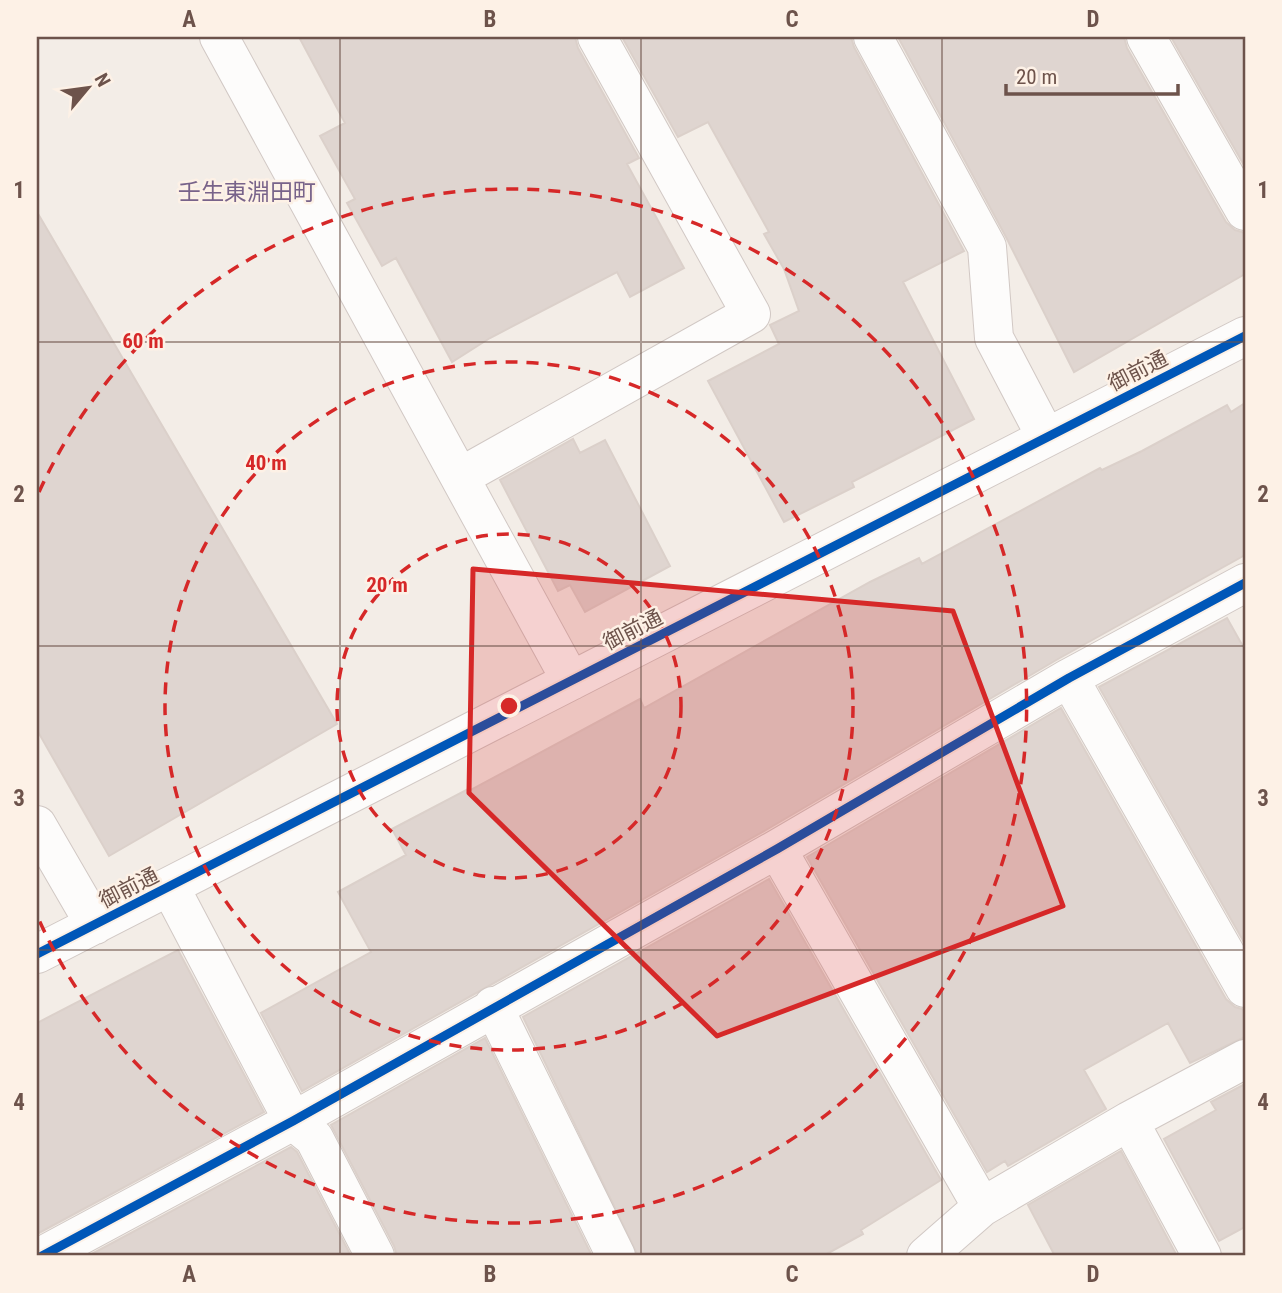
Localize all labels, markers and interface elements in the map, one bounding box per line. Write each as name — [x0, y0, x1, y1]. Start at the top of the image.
text: A — [182, 6, 196, 33]
text: B — [484, 6, 496, 33]
text: C — [785, 6, 799, 33]
text: D — [1087, 6, 1100, 33]
north arrow — [52, 52, 122, 122]
scale bar — [1006, 52, 1177, 96]
text: 20 m — [1016, 65, 1057, 89]
text: N — [90, 69, 115, 91]
text: 1 — [13, 177, 25, 204]
text: 1 — [1257, 177, 1269, 204]
district label: 壬生東淵田町 — [178, 179, 316, 206]
text: 60 m — [122, 329, 164, 353]
street label: 御前通 — [1104, 346, 1172, 396]
text: 40 m — [245, 451, 287, 475]
text: 2 — [13, 481, 25, 508]
text: 2 — [1257, 481, 1269, 508]
text: 20 m — [366, 573, 408, 597]
street label: 御前通 — [599, 605, 667, 655]
centre of rings — [497, 694, 521, 718]
text: 3 — [13, 785, 25, 812]
text: 3 — [1257, 785, 1269, 812]
street label: 御前通 — [95, 863, 163, 913]
text: 4 — [13, 1089, 25, 1116]
text: 4 — [1257, 1089, 1269, 1116]
text: A — [182, 1261, 196, 1288]
text: B — [484, 1261, 496, 1288]
text: C — [785, 1261, 799, 1288]
text: D — [1087, 1261, 1100, 1288]

